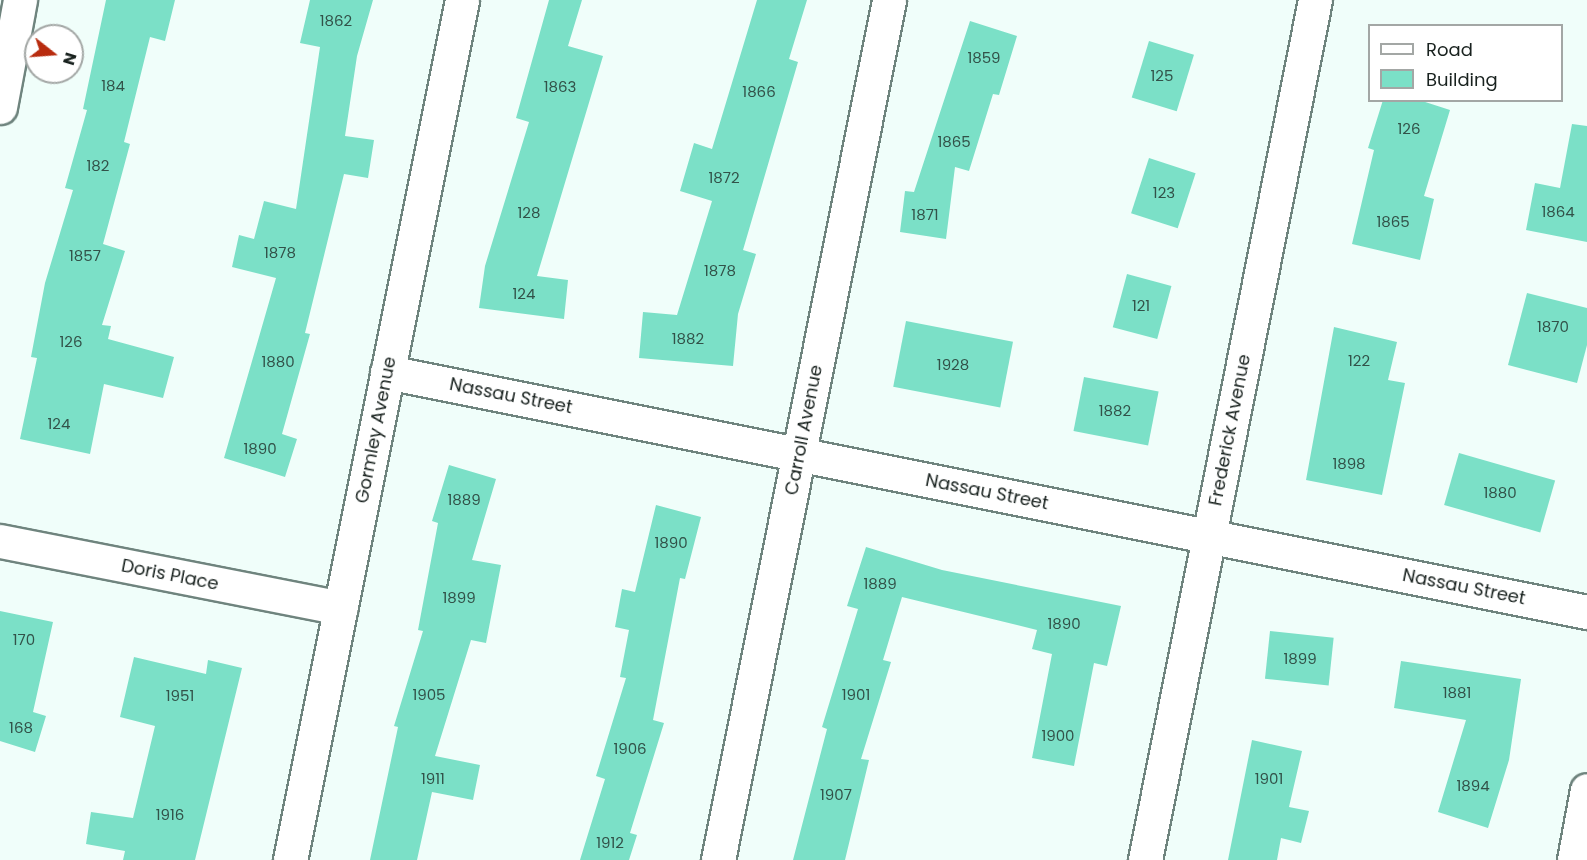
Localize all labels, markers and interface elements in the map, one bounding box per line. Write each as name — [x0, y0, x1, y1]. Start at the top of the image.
house number: 1862 — [320, 12, 352, 30]
north arrow — [24, 24, 84, 84]
legend — [1368, 24, 1563, 102]
text: Road — [1426, 37, 1473, 62]
house number: 1859 — [967, 49, 1001, 67]
text: N — [57, 50, 83, 68]
house number: 125 — [1151, 67, 1173, 85]
text: Building — [1426, 67, 1498, 92]
house number: 184 — [101, 77, 125, 95]
house number: 1863 — [544, 78, 576, 96]
house number: 1866 — [742, 83, 776, 101]
house number: 126 — [1398, 120, 1420, 138]
house number: 1865 — [937, 133, 971, 151]
house number: 182 — [87, 157, 109, 175]
house number: 1872 — [708, 169, 740, 187]
house number: 123 — [1153, 184, 1175, 202]
house number: 1864 — [1541, 203, 1575, 221]
house number: 128 — [518, 204, 540, 222]
house number: 1871 — [911, 206, 939, 224]
house number: 1865 — [1376, 213, 1410, 231]
house number: 1878 — [264, 244, 296, 262]
house number: 1857 — [69, 247, 101, 265]
house number: 1878 — [704, 262, 736, 280]
house number: 124 — [513, 285, 535, 303]
house number: 121 — [1132, 297, 1150, 315]
house number: 1870 — [1537, 318, 1569, 336]
house number: 1882 — [672, 330, 704, 348]
house number: 126 — [60, 333, 82, 351]
street label: Frederick Avenue — [1205, 352, 1255, 508]
house number: 122 — [1348, 352, 1370, 370]
house number: 1880 — [261, 353, 295, 371]
street label: Gormley Avenue — [351, 355, 401, 505]
house number: 1928 — [937, 356, 969, 374]
street label: Carroll Avenue — [781, 363, 827, 497]
street label: Nassau Street — [448, 373, 574, 419]
house number: 1882 — [1099, 402, 1131, 420]
house number: 124 — [48, 415, 70, 433]
house number: 1890 — [243, 440, 277, 458]
house number: 1898 — [1332, 455, 1366, 473]
street label: Nassau Street — [924, 469, 1050, 515]
house number: 1880 — [1483, 484, 1517, 502]
house number: 1889 — [447, 491, 481, 509]
house number: 1890 — [654, 534, 688, 552]
street label: Doris Place — [119, 555, 221, 595]
street label: Nassau Street — [1401, 564, 1527, 610]
house number: 1889 — [863, 575, 897, 593]
house number: 1899 — [442, 589, 476, 607]
house number: 1890 — [1047, 615, 1081, 633]
house number: 170 — [13, 631, 35, 649]
house number: 1899 — [1283, 650, 1317, 668]
house number: 1881 — [1443, 684, 1471, 702]
house number: 1905 — [412, 686, 446, 704]
house number: 1901 — [842, 686, 870, 704]
house number: 1951 — [166, 687, 194, 705]
house number: 168 — [9, 719, 33, 737]
house number: 1900 — [1041, 727, 1075, 745]
house number: 1906 — [613, 740, 647, 758]
house number: 1911 — [421, 770, 445, 788]
house number: 1901 — [1255, 770, 1283, 788]
house number: 1894 — [1456, 777, 1490, 795]
house number: 1907 — [820, 786, 852, 804]
house number: 1916 — [156, 806, 184, 824]
house number: 1912 — [596, 834, 624, 852]

